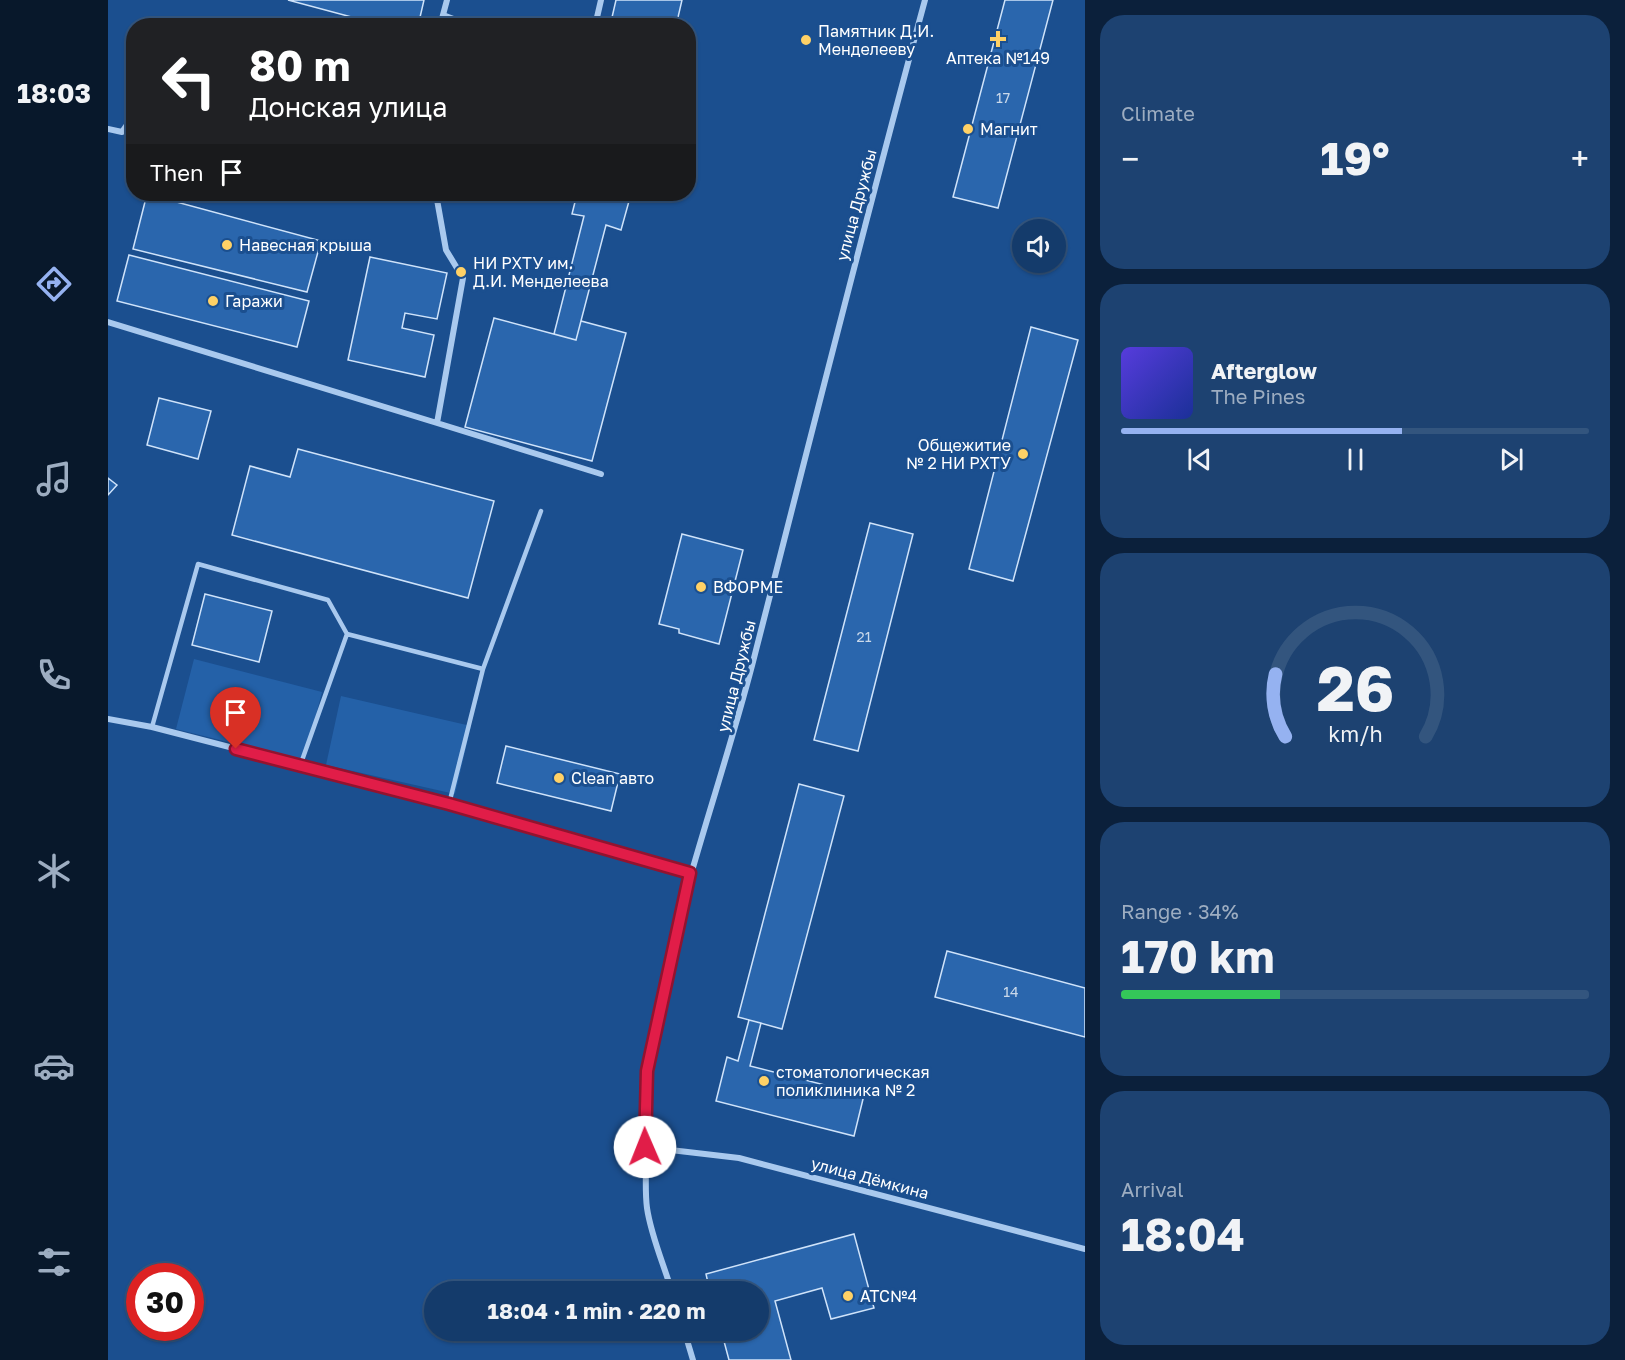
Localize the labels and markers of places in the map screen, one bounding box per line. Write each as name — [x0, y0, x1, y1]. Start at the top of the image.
place label: Памятник Д.И. Менделееву — [818, 21, 934, 59]
marker: Аптека №149 — [991, 32, 1005, 46]
marker: Памятник Д.И. Менделееву — [799, 33, 813, 47]
place label: Аптека №149 — [946, 48, 1050, 68]
place label: Магнит — [980, 119, 1038, 139]
marker: Магнит — [961, 122, 975, 136]
place label: Навесная крыша — [239, 235, 372, 255]
marker: Навесная крыша — [220, 238, 234, 252]
place label: НИ РХТУ им. Д.И. Менделеева — [473, 253, 609, 291]
marker: НИ РХТУ им. Д.И. Менделеева — [454, 265, 468, 279]
place label: Гаражи — [225, 291, 283, 311]
marker: Гаражи — [206, 294, 220, 308]
place label: Общежитие № 2 НИ РХТУ — [906, 435, 1011, 473]
marker: Общежитие № 2 НИ РХТУ — [1016, 447, 1030, 461]
place label: ВФОРМЕ — [713, 577, 783, 597]
marker: ВФОРМЕ — [694, 580, 708, 594]
pin — [210, 687, 261, 749]
place label: Сlean авто — [571, 768, 654, 788]
marker: Сlean авто — [552, 771, 566, 785]
place label: стоматологическая поликлиника № 2 — [776, 1062, 930, 1100]
marker: стоматологическая поликлиника № 2 — [757, 1074, 771, 1088]
place label: АТС№4 — [860, 1286, 917, 1306]
marker: АТС№4 — [841, 1289, 855, 1303]

